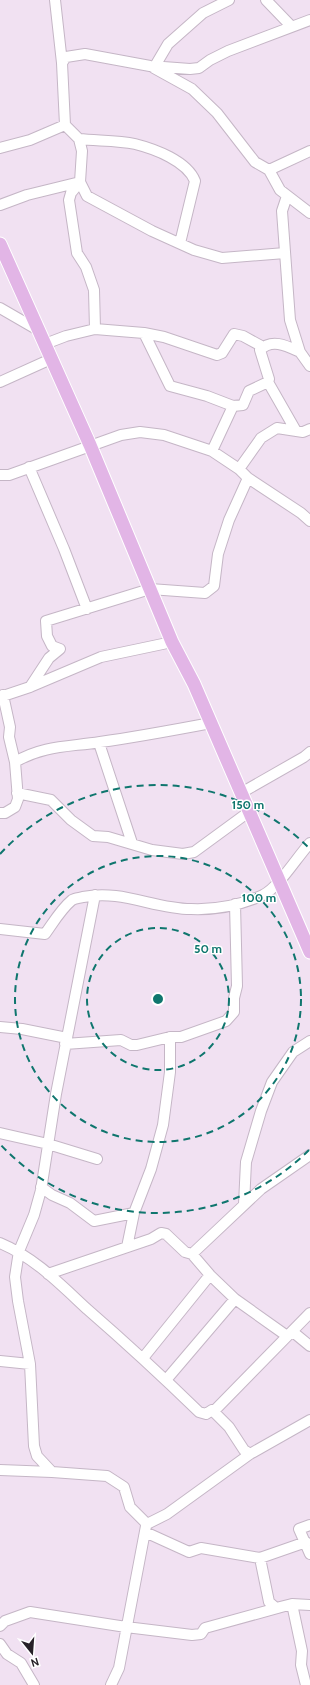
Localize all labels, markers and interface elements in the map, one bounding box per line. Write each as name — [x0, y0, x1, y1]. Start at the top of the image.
text: 150 m — [232, 797, 264, 812]
text: 100 m — [242, 890, 276, 905]
text: 50 m — [194, 941, 222, 956]
centre of rings — [151, 992, 165, 1006]
north arrow — [12, 1633, 52, 1673]
text: N — [29, 1655, 41, 1670]

